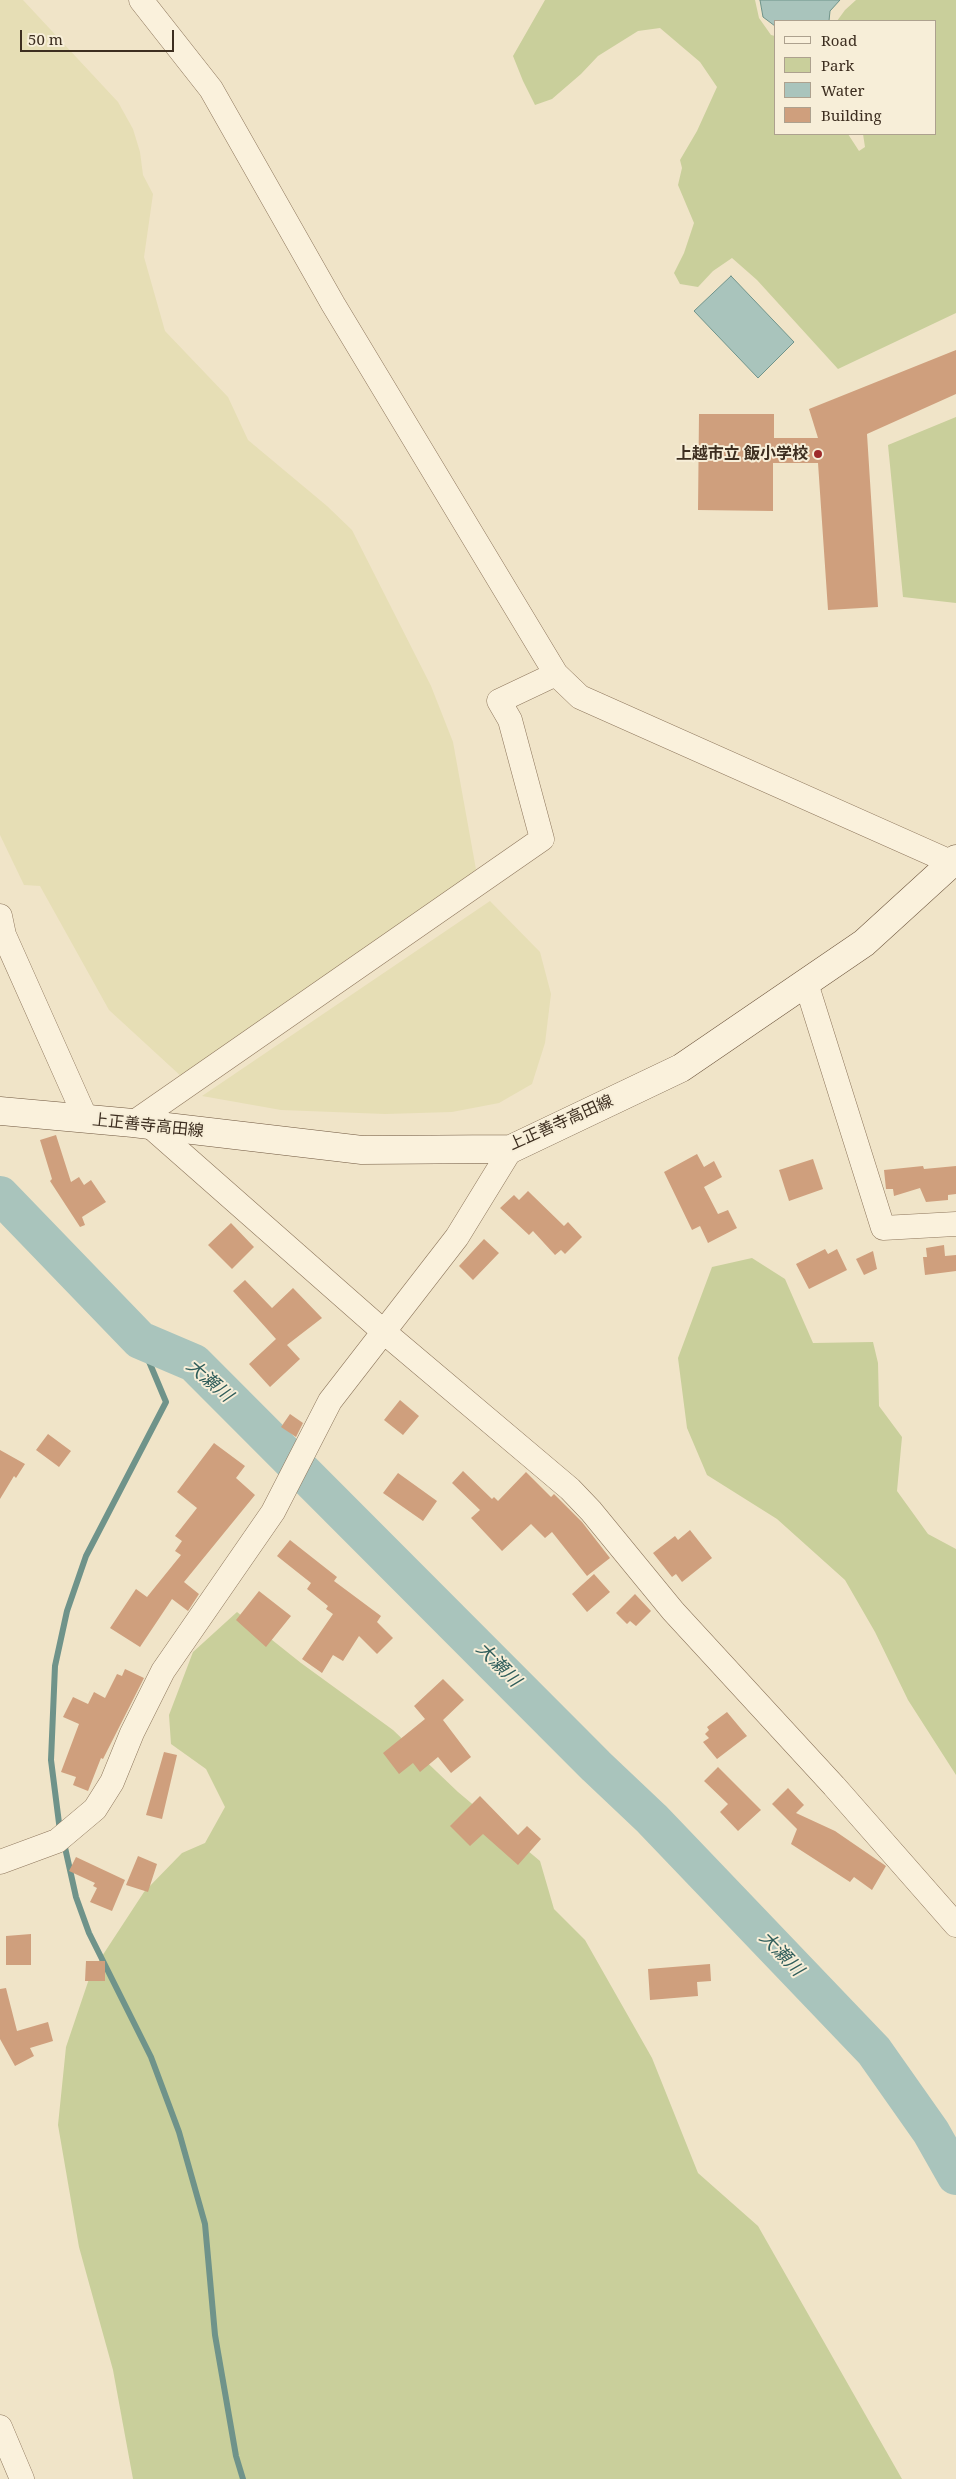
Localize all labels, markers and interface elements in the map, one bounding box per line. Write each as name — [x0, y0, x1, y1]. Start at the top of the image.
scale bar — [22, 20, 176, 52]
legend — [774, 20, 936, 135]
text: 50 m — [28, 29, 63, 49]
text: Road — [821, 30, 857, 50]
text: Park — [821, 55, 854, 75]
text: Water — [821, 80, 864, 100]
text: Building — [821, 105, 882, 125]
place label: 上越市立 飯小学校 — [676, 444, 808, 464]
marker: 上越市立 飯小学校 — [812, 448, 824, 460]
street label: 上正善寺高田線 — [506, 1091, 616, 1155]
street label: 上正善寺高田線 — [91, 1111, 205, 1141]
water label: 大瀬川 — [182, 1355, 236, 1407]
water label: 大瀬川 — [471, 1638, 525, 1692]
water label: 大瀬川 — [754, 1927, 808, 1981]

